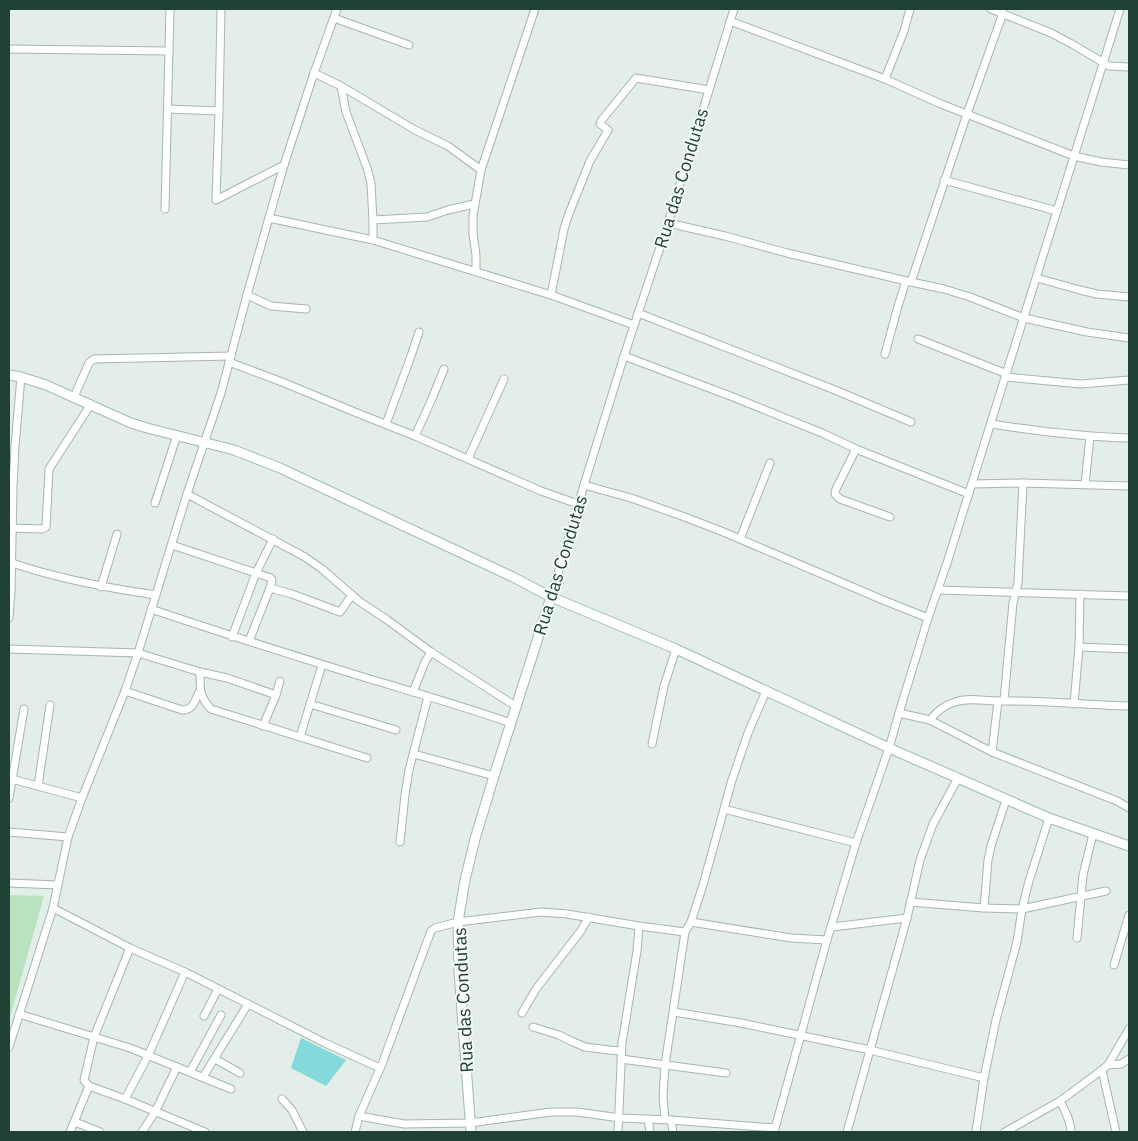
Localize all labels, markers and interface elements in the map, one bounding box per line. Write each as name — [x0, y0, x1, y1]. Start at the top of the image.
street label: Rua das Condutas — [649, 105, 713, 251]
street label: Rua das Condutas — [528, 492, 592, 638]
street label: Rua das Condutas — [448, 927, 478, 1073]

